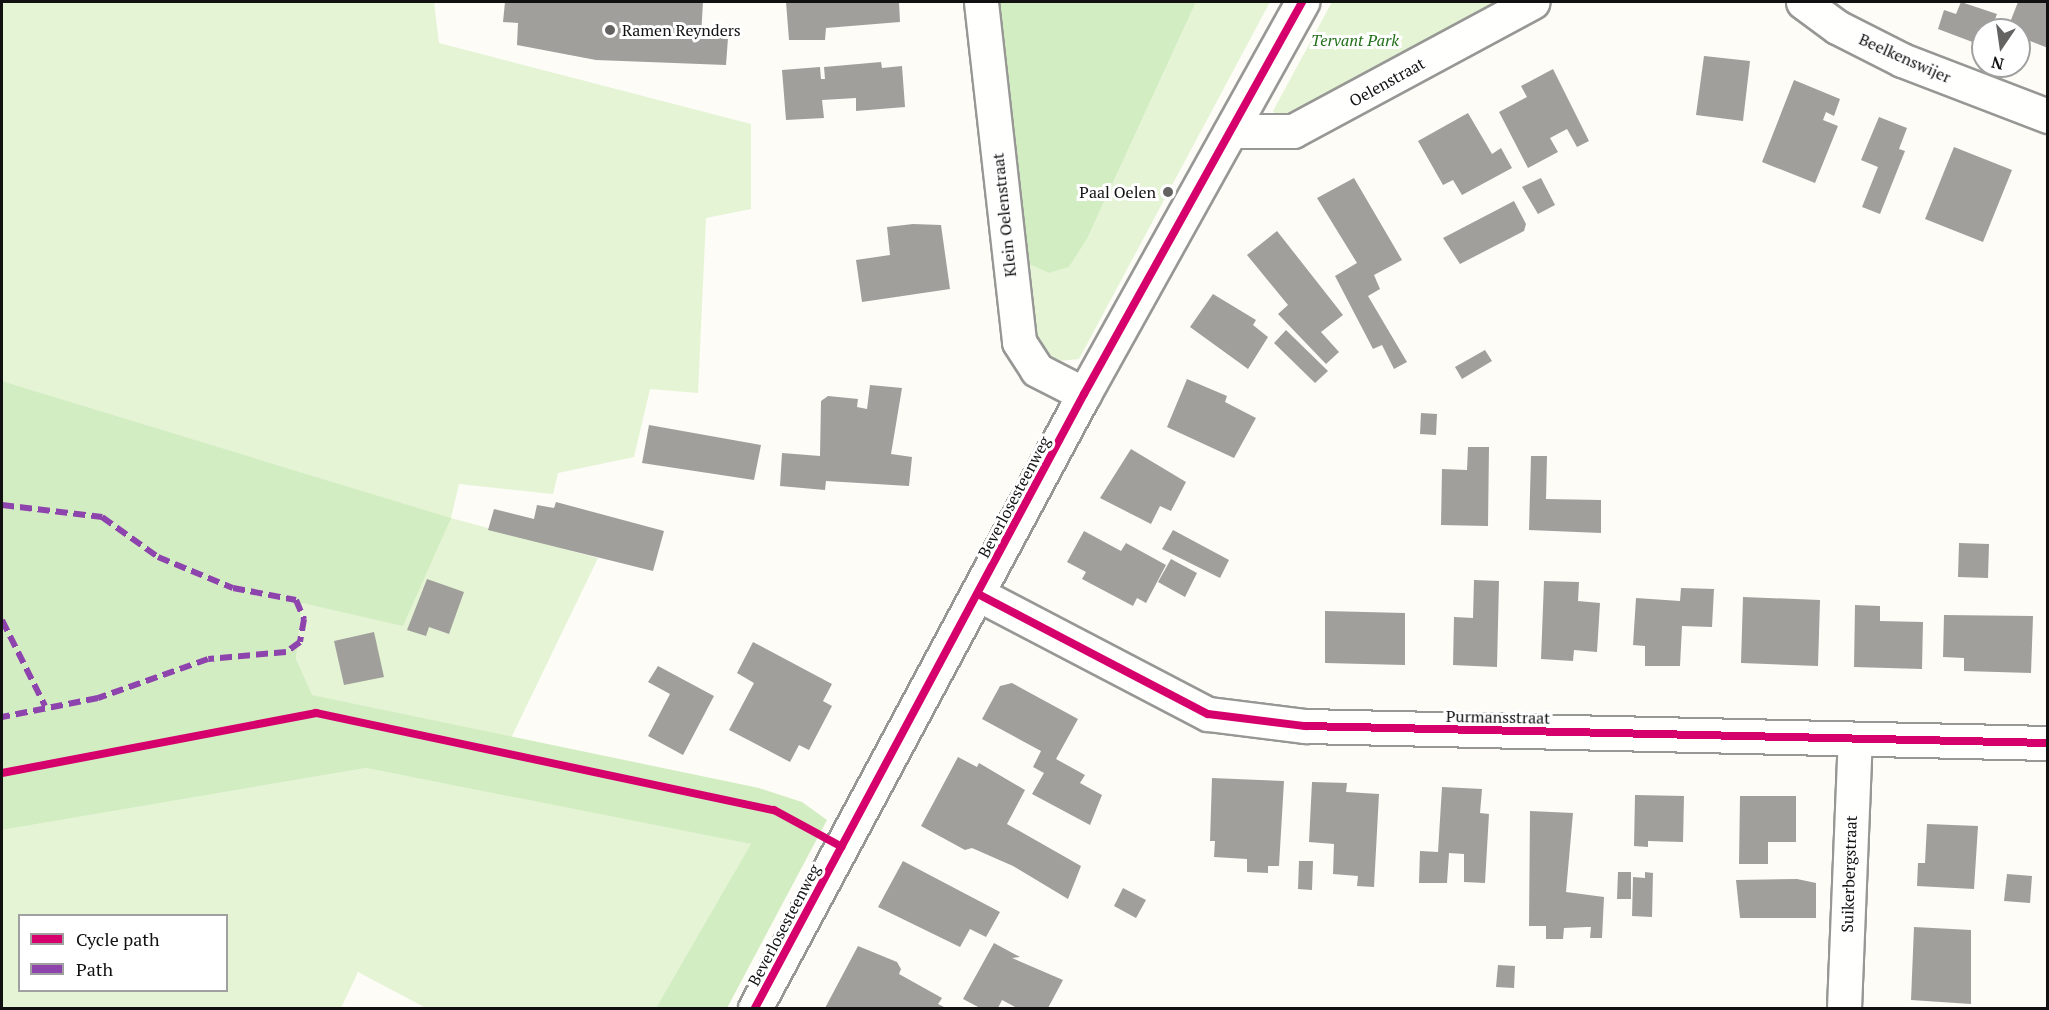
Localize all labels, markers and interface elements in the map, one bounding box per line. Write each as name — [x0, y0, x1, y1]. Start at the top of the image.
north arrow — [1971, 18, 2031, 78]
place label: Ramen Reynders — [622, 20, 741, 40]
marker: Ramen Reynders — [603, 23, 617, 37]
street label: Beelkenswijer — [1856, 29, 1954, 87]
park label: Tervant Park — [1311, 30, 1399, 50]
text: N — [1989, 52, 2006, 76]
street label: Oelenstraat — [1346, 53, 1428, 111]
street label: Klein Oelenstraat — [988, 152, 1020, 278]
place label: Paal Oelen — [1079, 182, 1156, 202]
marker: Paal Oelen — [1161, 185, 1175, 199]
street label: Beverlosesteenweg — [974, 433, 1054, 561]
street label: Purmansstraat — [1446, 706, 1550, 728]
street label: Suikerbergstraat — [1837, 815, 1861, 933]
street label: Beverlosesteenweg — [744, 861, 824, 989]
legend — [18, 914, 228, 992]
text: Cycle path — [76, 927, 160, 951]
text: Path — [76, 957, 113, 981]

